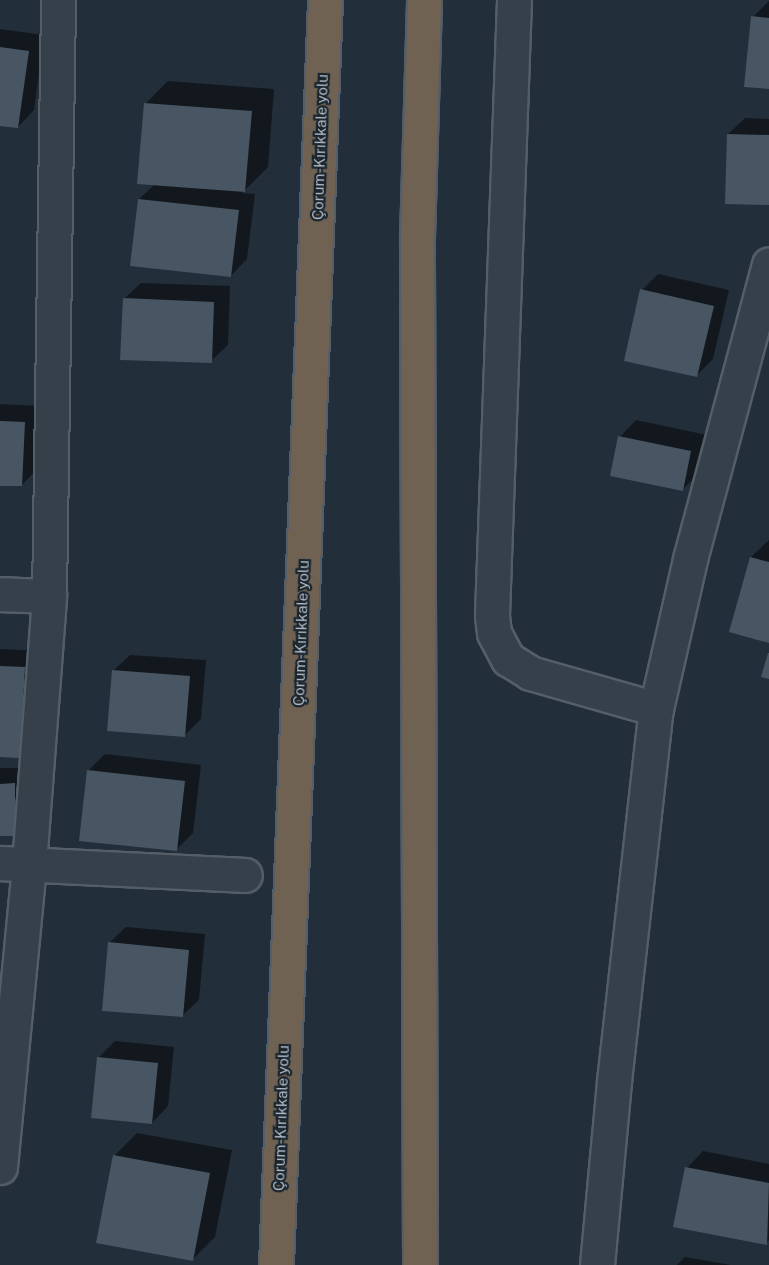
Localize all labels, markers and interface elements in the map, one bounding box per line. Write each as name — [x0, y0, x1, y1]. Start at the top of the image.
street label: Çorum-Kırıkkale yolu — [308, 74, 332, 220]
street label: Çorum-Kırıkkale yolu — [289, 560, 313, 706]
street label: Çorum-Kırıkkale yolu — [269, 1045, 293, 1191]

